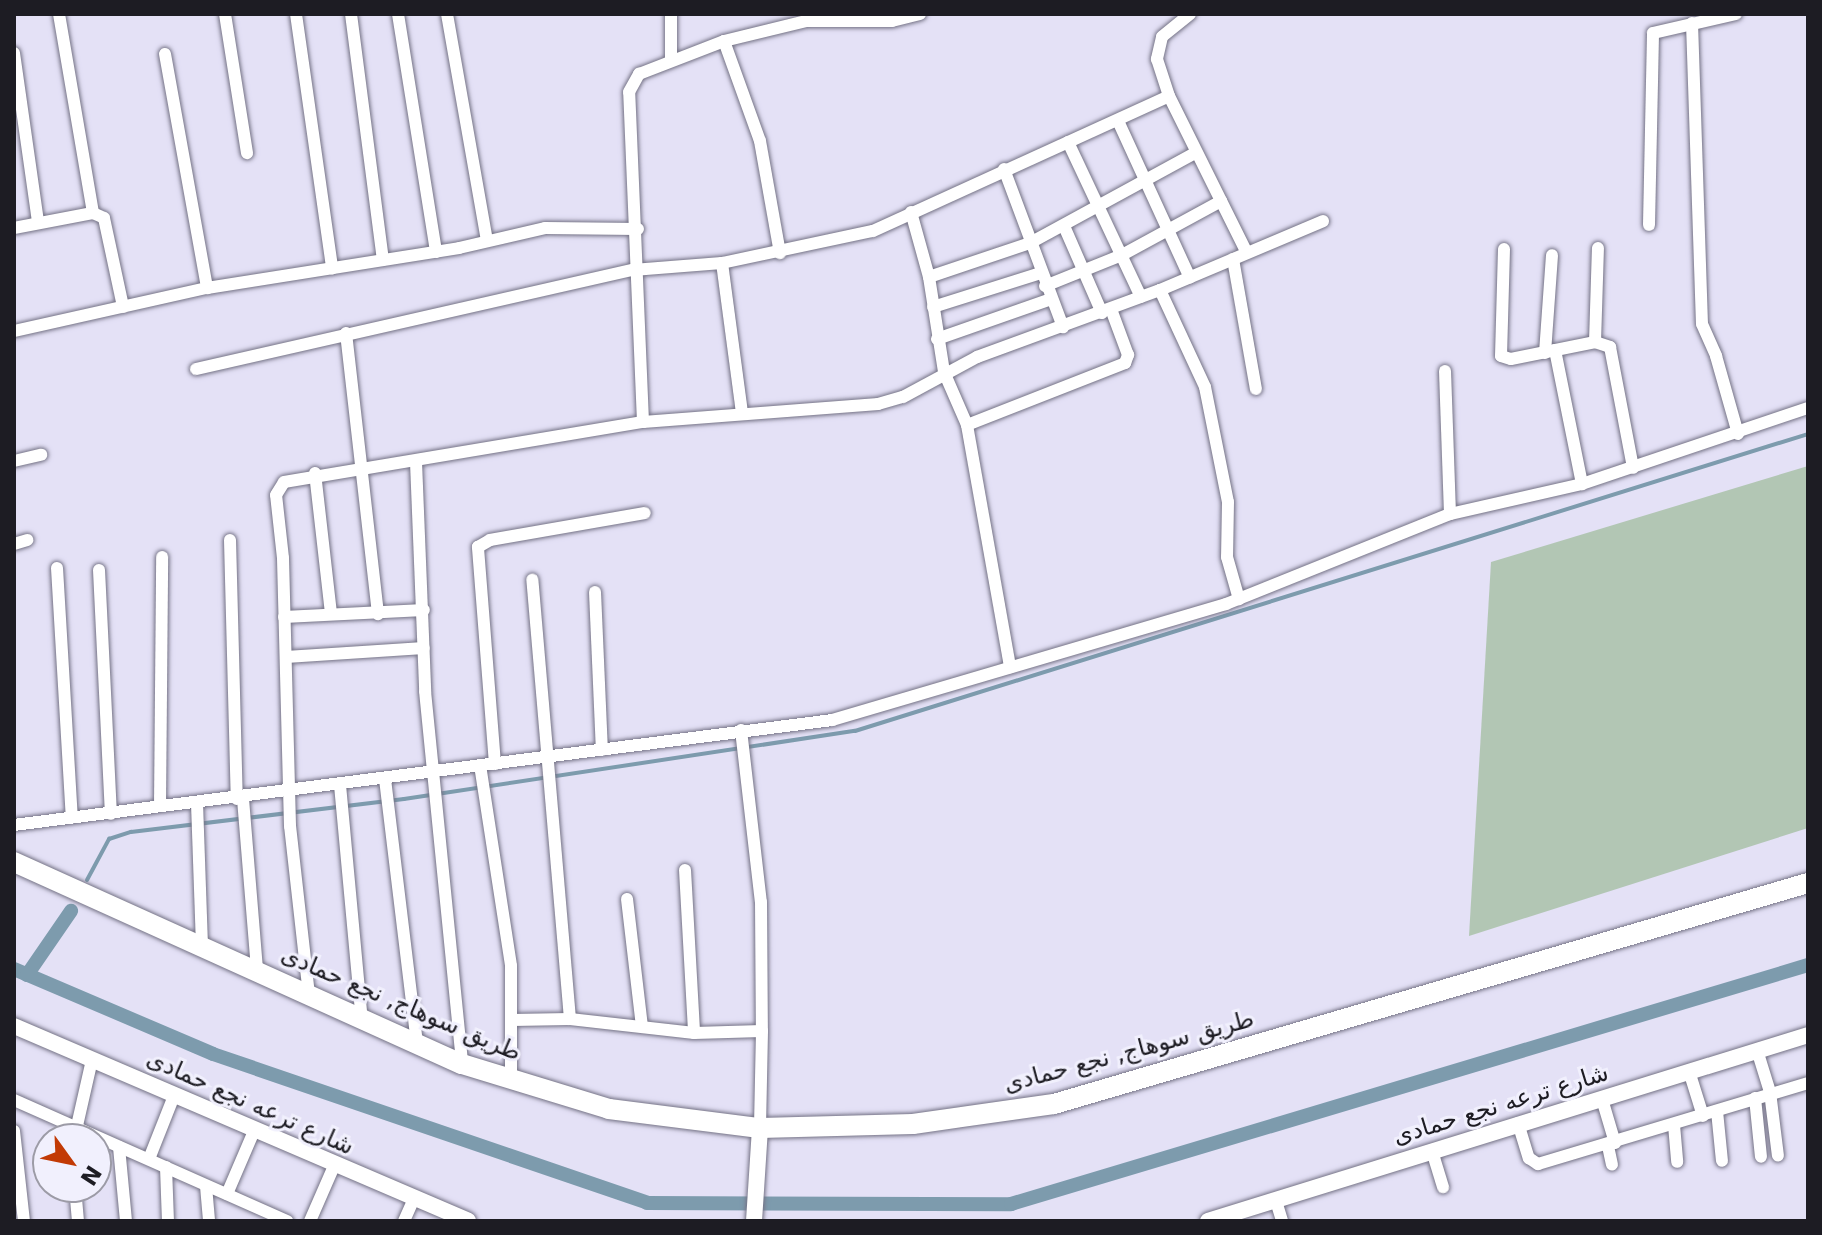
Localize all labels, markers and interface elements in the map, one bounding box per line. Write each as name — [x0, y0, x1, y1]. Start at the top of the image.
street label: طريق سوهاج, نجع حمادى — [277, 940, 525, 1068]
street label: طريق سوهاج, نجع حمادى — [1001, 1005, 1257, 1099]
street label: شارع ترعه نجع حمادى — [142, 1044, 358, 1162]
street label: شارع ترعه نجع حمادى — [1390, 1059, 1612, 1151]
north arrow — [32, 1123, 112, 1203]
text: N — [75, 1161, 106, 1190]

